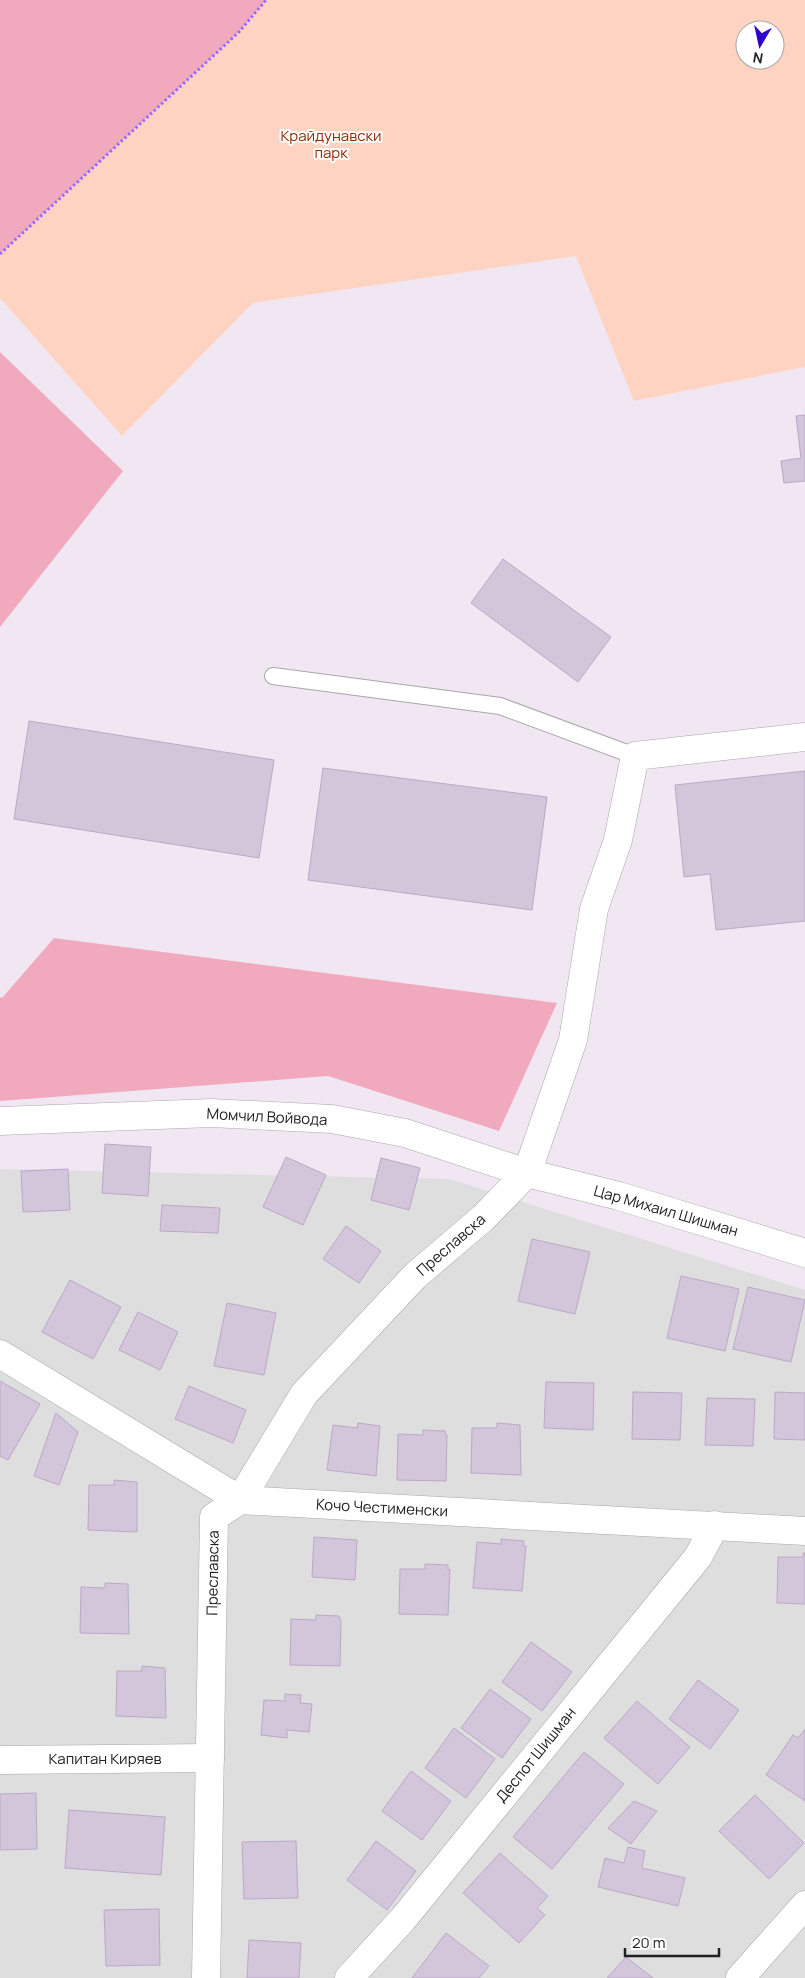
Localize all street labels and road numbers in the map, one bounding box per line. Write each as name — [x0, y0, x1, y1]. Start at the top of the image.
street label: Момчил Войвода — [206, 1103, 328, 1130]
street label: Цар Михаил Шишман — [591, 1180, 741, 1241]
street label: Преславска — [412, 1209, 490, 1280]
street label: Кочо Честименски — [315, 1494, 449, 1521]
street label: Преславска — [201, 1530, 224, 1616]
street label: Деспот Шишман — [491, 1703, 581, 1807]
street label: Капитан Киряев — [48, 1748, 162, 1769]

